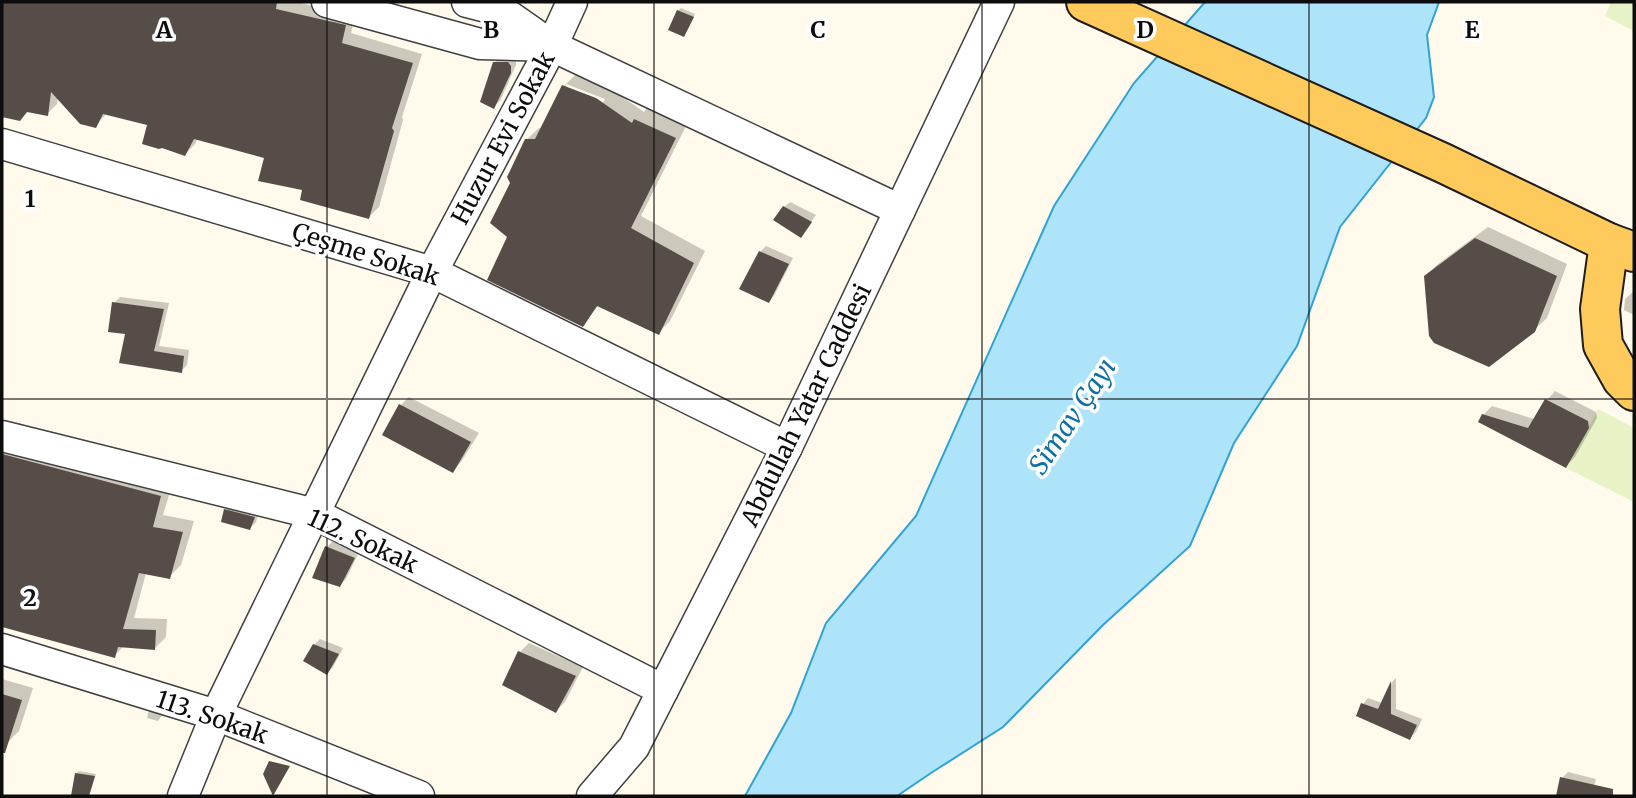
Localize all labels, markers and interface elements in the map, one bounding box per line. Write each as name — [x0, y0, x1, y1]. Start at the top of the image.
text: A — [155, 15, 173, 44]
text: B — [483, 15, 499, 44]
text: C — [810, 15, 826, 44]
text: D — [1136, 15, 1154, 44]
text: E — [1464, 15, 1480, 44]
street label: Huzur Evi Sokak — [444, 45, 562, 230]
text: 1 — [25, 184, 36, 213]
street label: Çeşme Sokak — [288, 216, 444, 293]
street label: Abdullah Yatar Caddesi — [733, 279, 878, 532]
water label: Simav Çayı — [1021, 352, 1123, 480]
street label: 112. Sokak — [303, 502, 424, 580]
text: 2 — [23, 583, 37, 612]
street label: 113. Sokak — [152, 683, 273, 751]

